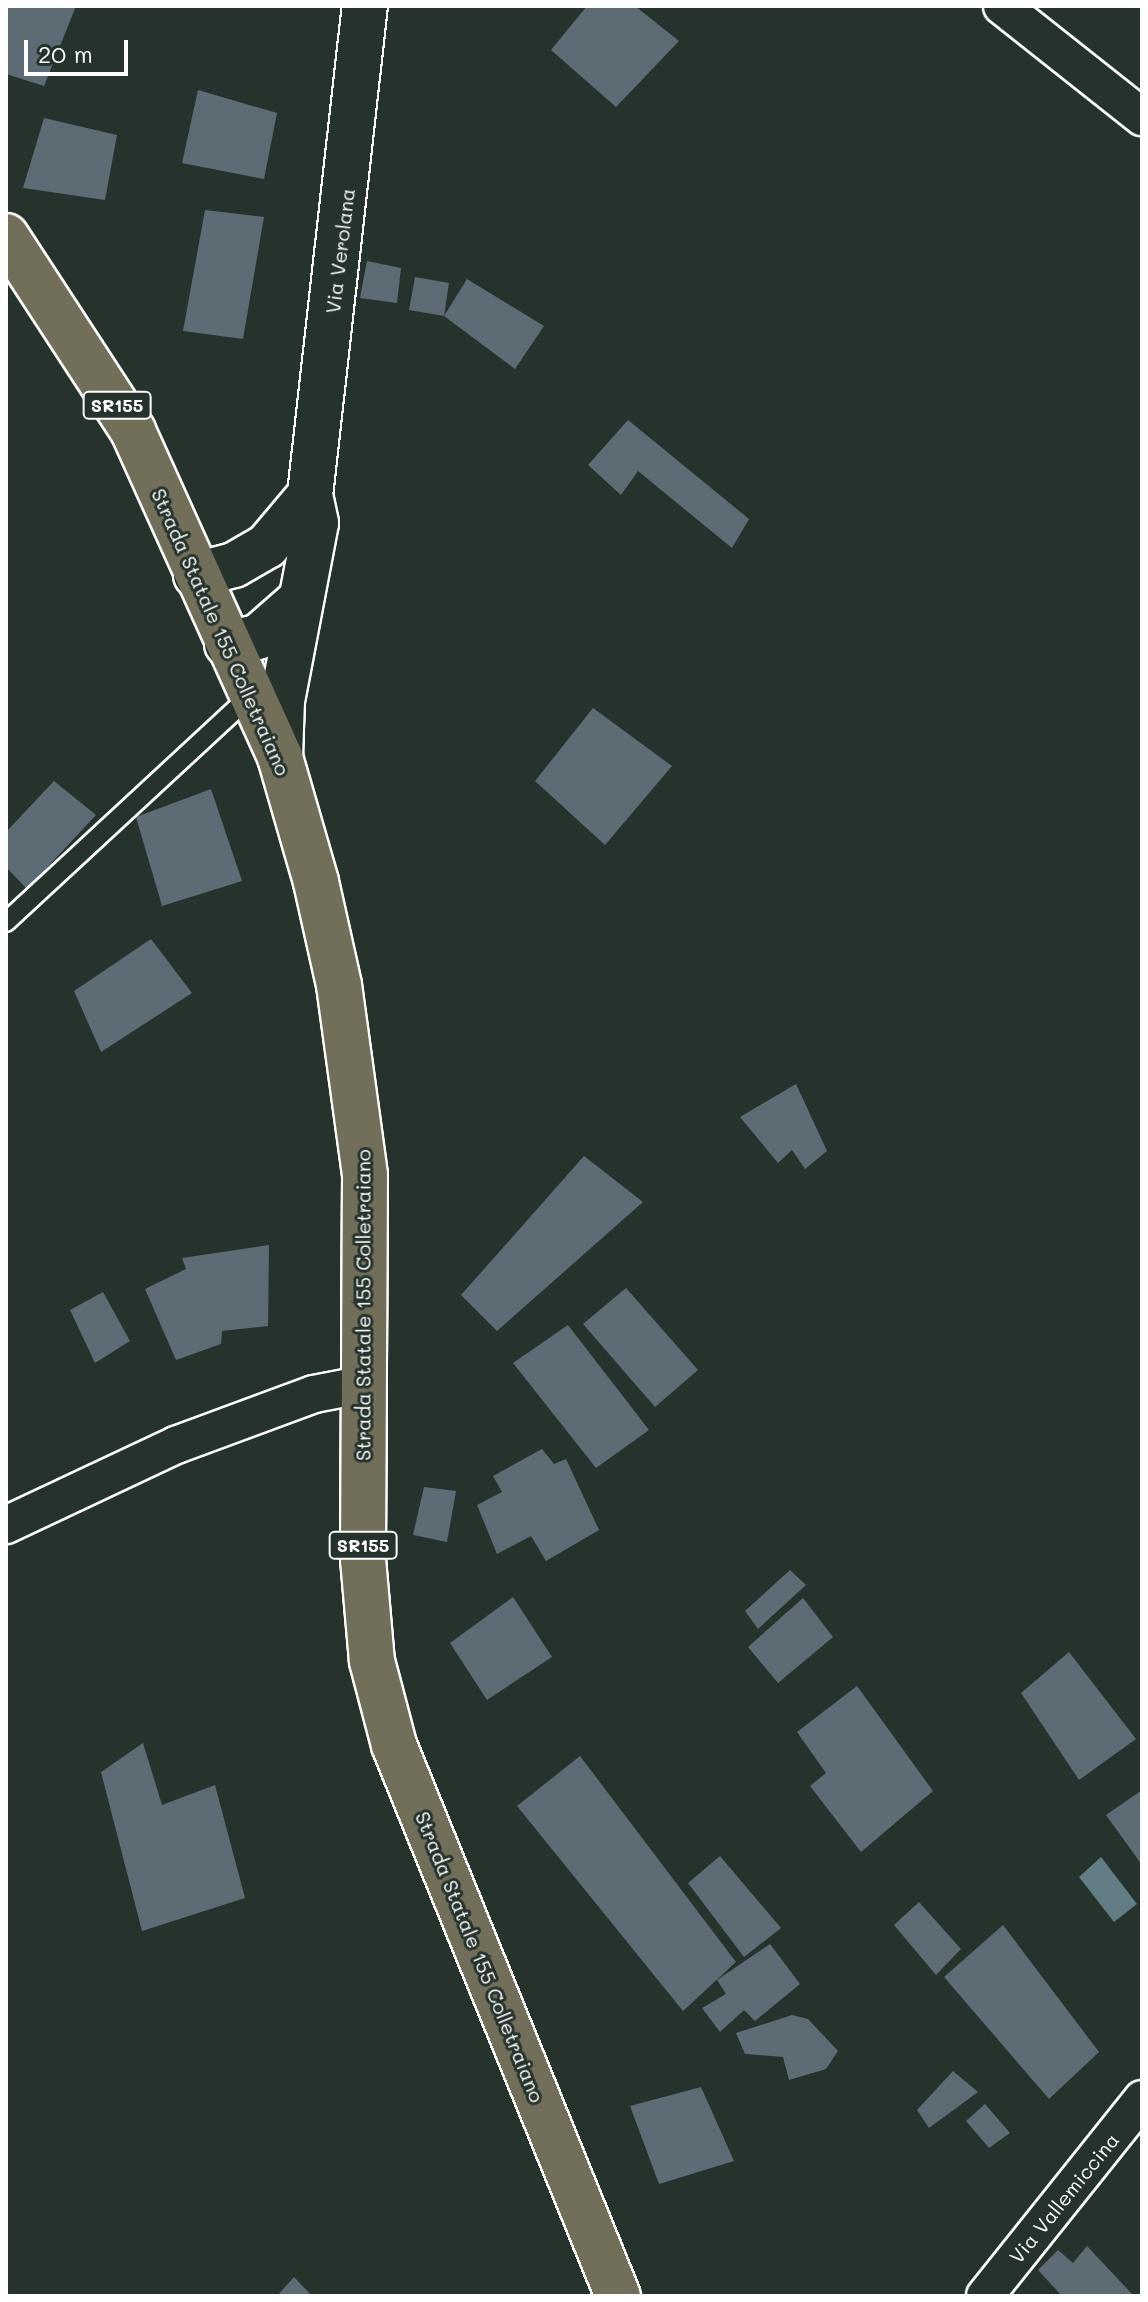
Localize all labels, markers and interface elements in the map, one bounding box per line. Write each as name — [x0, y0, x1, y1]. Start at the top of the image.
scale bar — [28, 24, 132, 74]
text: 20 m — [38, 38, 93, 69]
street label: Via Verolana — [320, 187, 360, 315]
road number: SR155 — [81, 391, 153, 419]
street label: Strada Statale 155 Colletraiano — [147, 485, 295, 779]
street label: Strada Statale 155 Colletraiano — [351, 1149, 375, 1461]
road number: SR155 — [327, 1531, 399, 1559]
street label: Strada Statale 155 Colletraiano — [410, 1808, 550, 2106]
street label: Via Vallemiccina — [1004, 2128, 1124, 2268]

